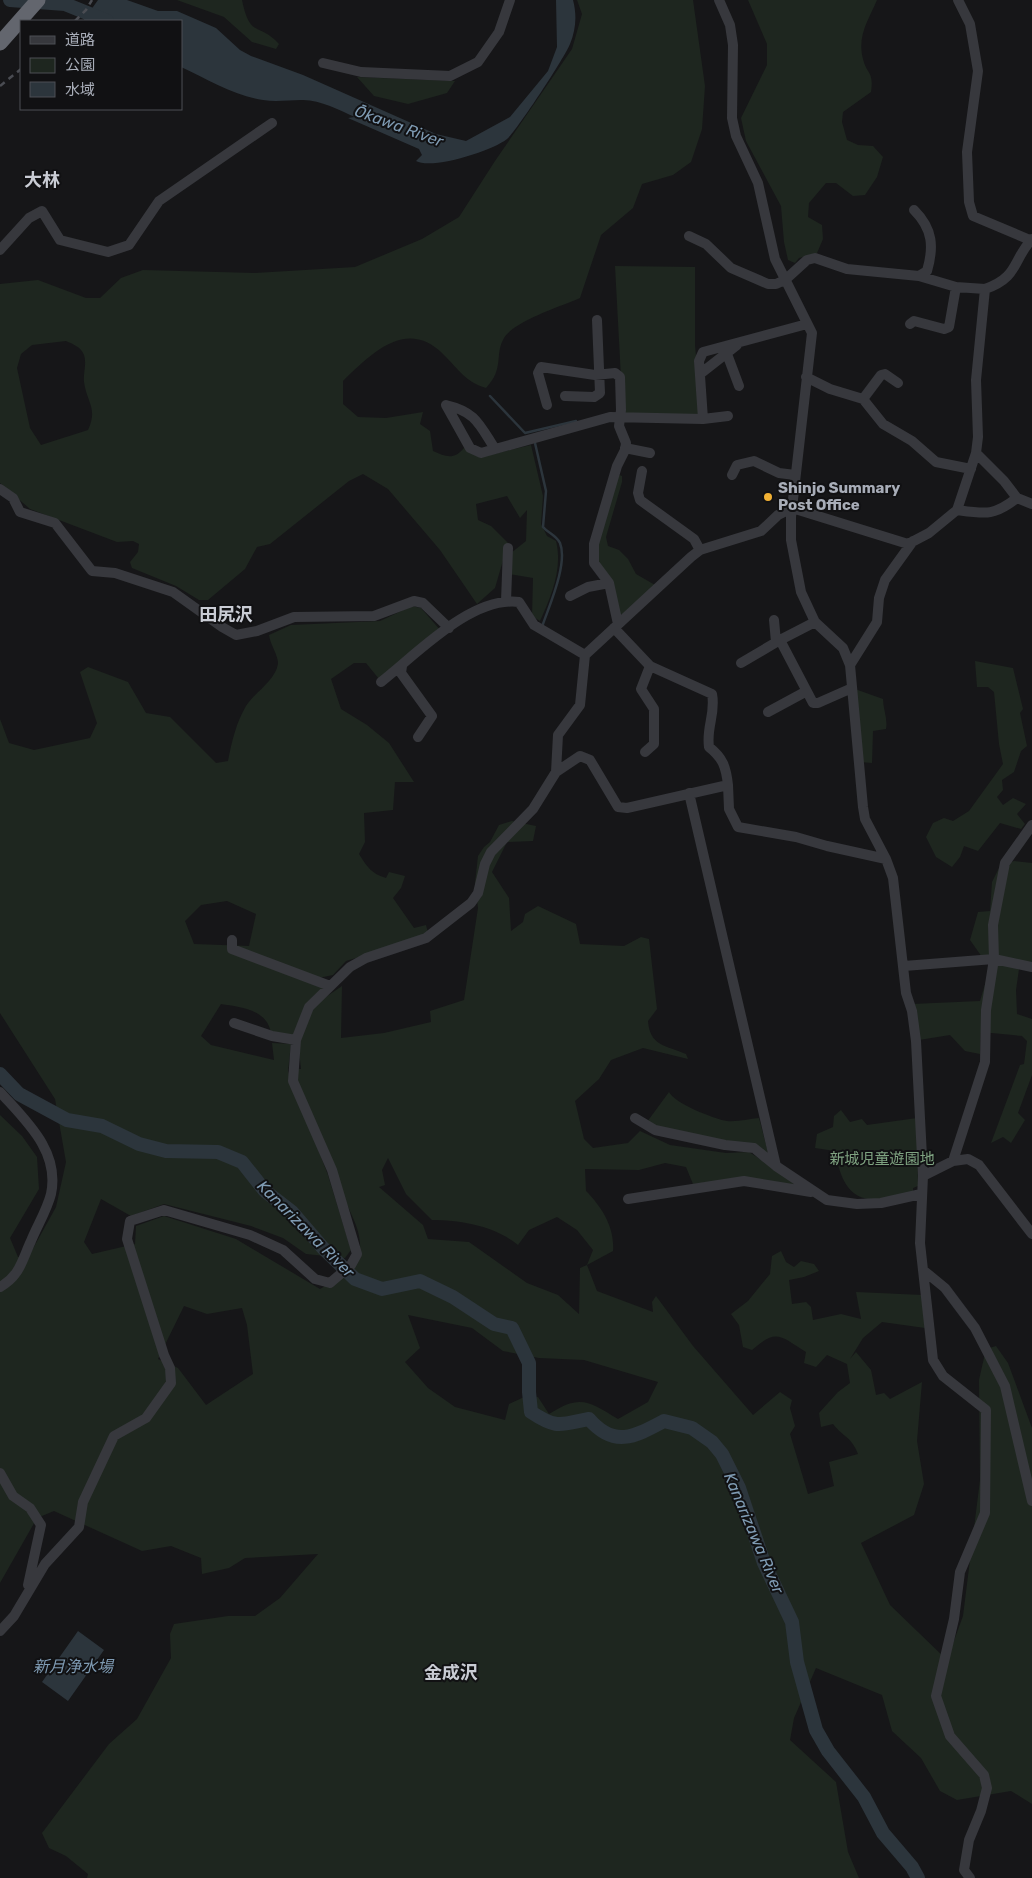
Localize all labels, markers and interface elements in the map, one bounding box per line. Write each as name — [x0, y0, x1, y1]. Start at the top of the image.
legend — [20, 20, 182, 110]
text: 道路 — [65, 31, 95, 49]
text: 公園 — [65, 56, 95, 74]
text: 水域 — [65, 81, 95, 99]
water label: Ōkawa River — [352, 101, 447, 151]
district label: 大林 — [24, 169, 60, 191]
place label: Shinjo Summary Post Office — [778, 479, 900, 514]
marker: Shinjo Summary Post Office — [762, 491, 774, 503]
district label: 田尻沢 — [199, 604, 253, 626]
park label: 新城児童遊園地 — [829, 1150, 935, 1168]
water label: Kanarizawa River — [253, 1176, 359, 1282]
water label: Kanarizawa River — [720, 1470, 788, 1597]
water label: 新月浄水場 — [33, 1657, 115, 1676]
district label: 金成沢 — [424, 1662, 478, 1684]

